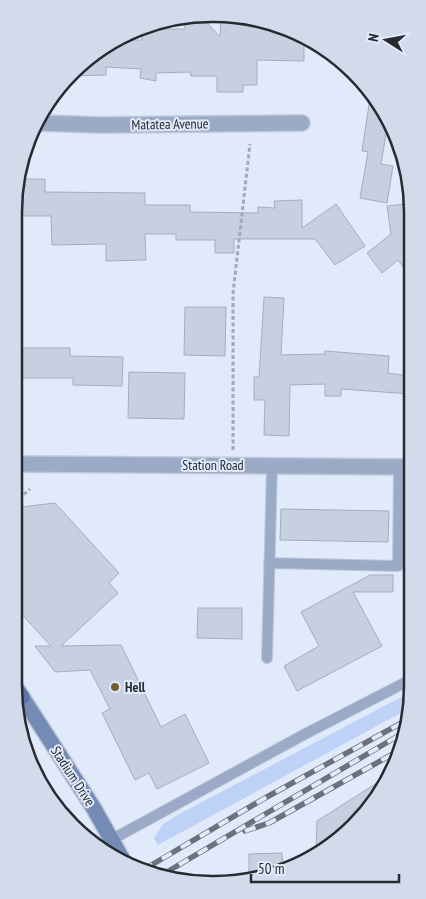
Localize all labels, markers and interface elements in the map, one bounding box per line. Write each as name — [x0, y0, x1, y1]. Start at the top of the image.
north arrow — [361, 15, 411, 65]
text: N — [364, 32, 383, 43]
street label: Matatea Avenue — [131, 114, 209, 134]
street label: Station Road — [182, 456, 244, 474]
place label: Hell — [125, 678, 146, 696]
marker: Hell — [109, 681, 121, 693]
street label: Stadium Drive — [47, 743, 99, 810]
scale bar — [251, 852, 398, 884]
text: 50 m — [258, 859, 284, 878]

